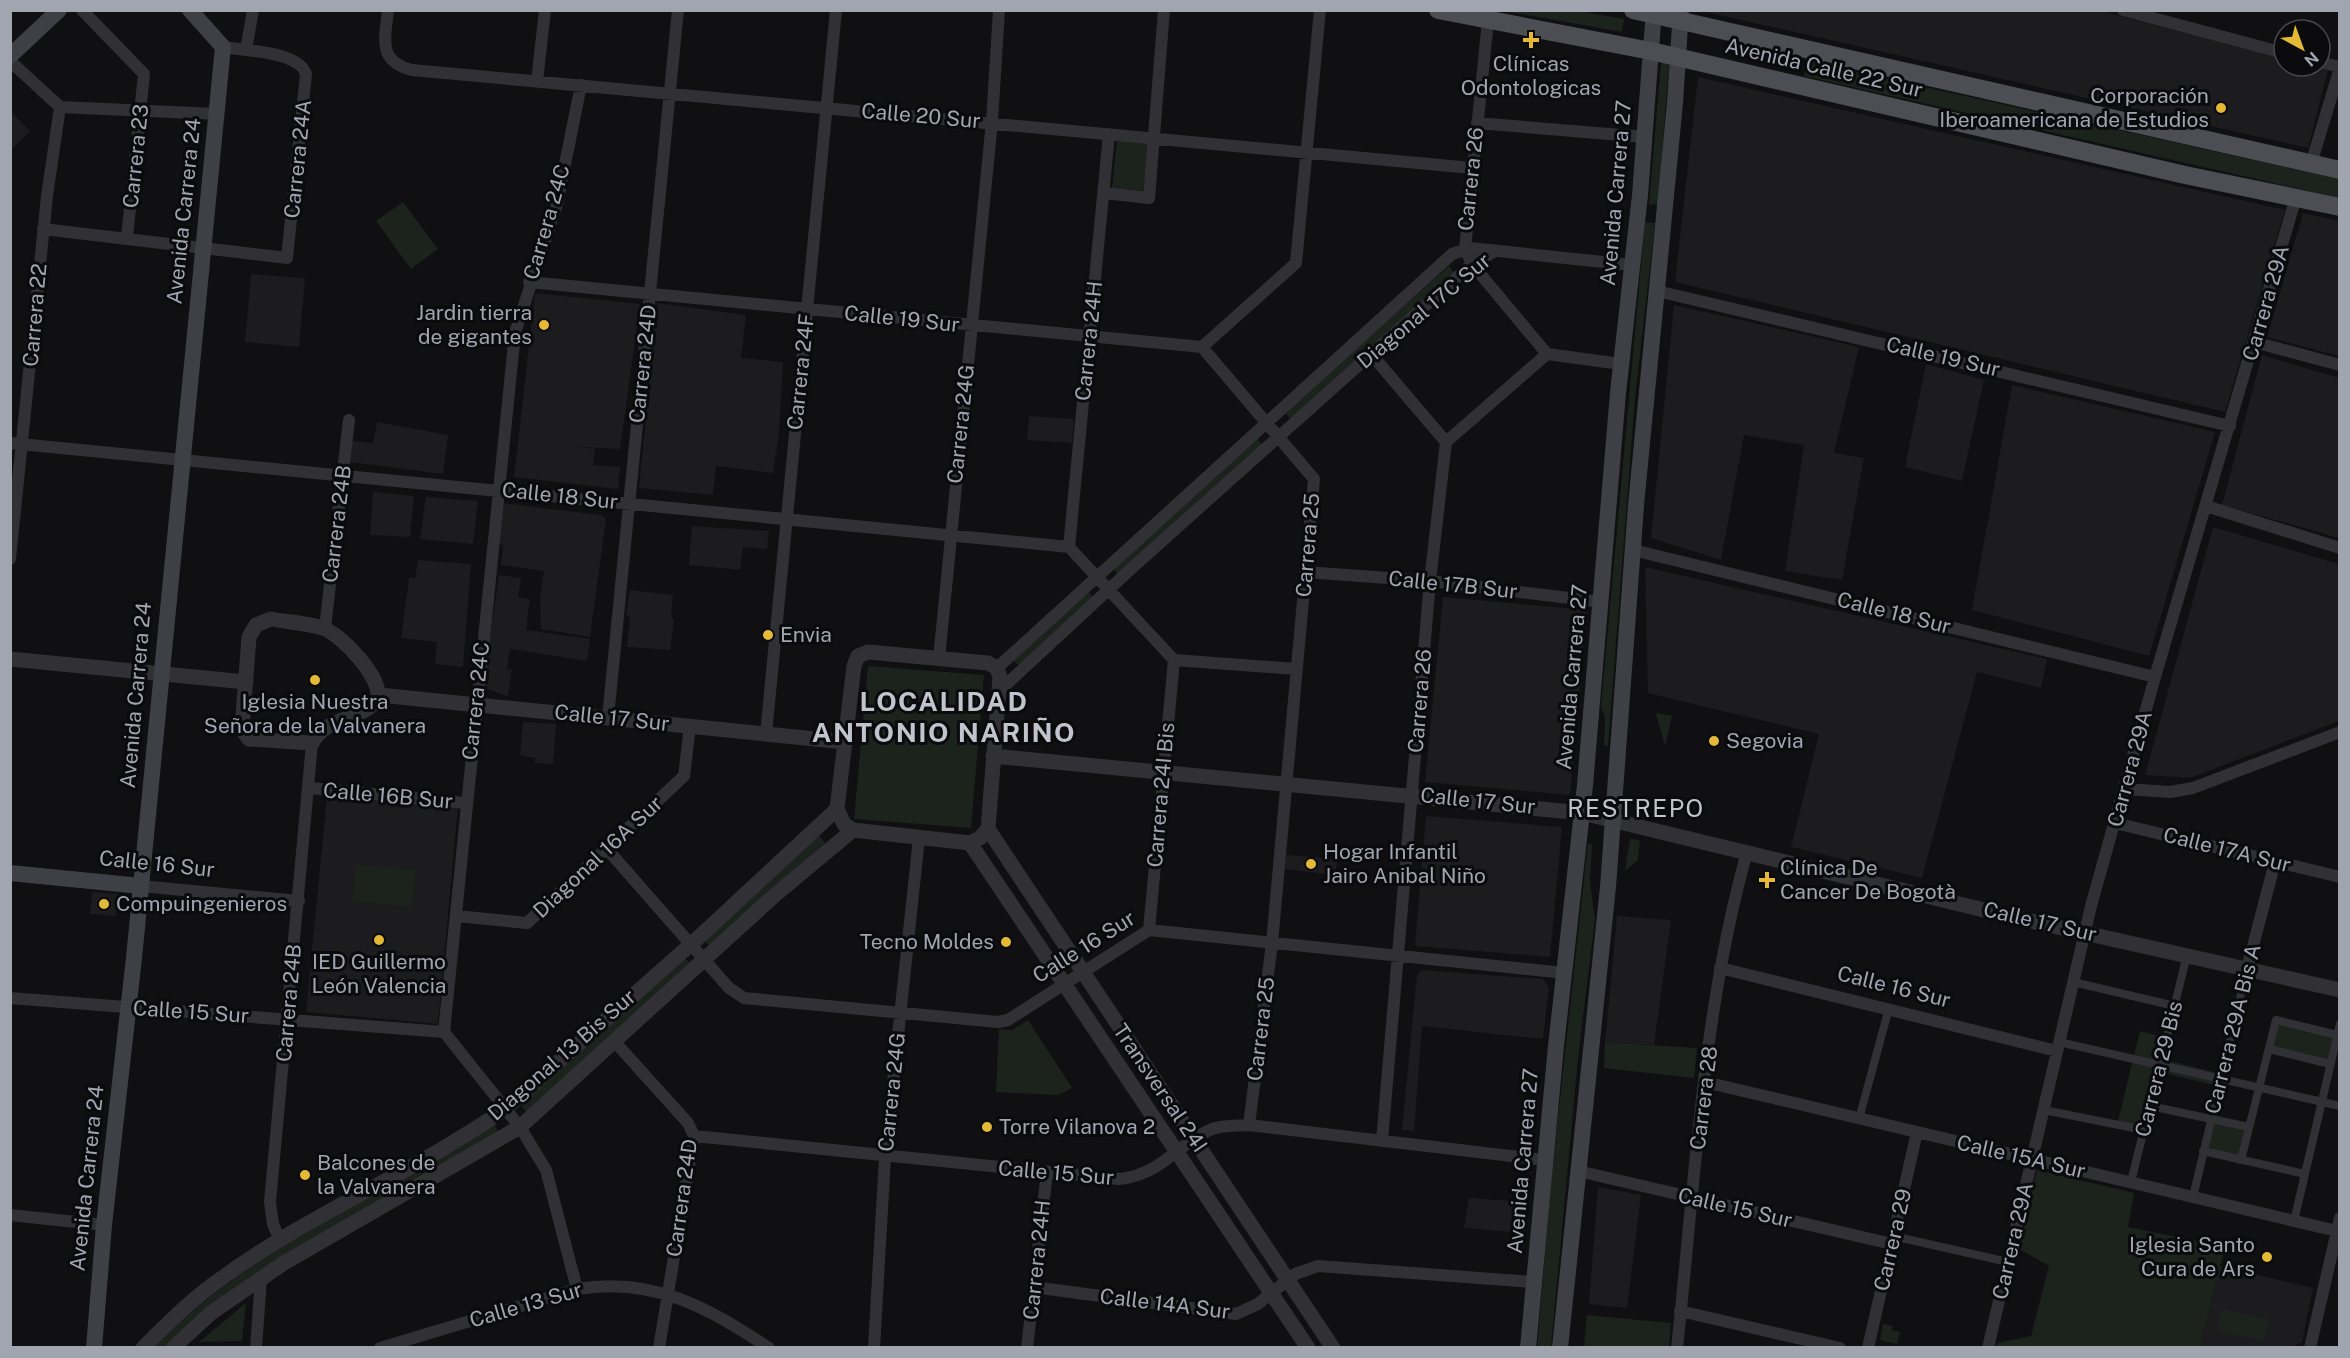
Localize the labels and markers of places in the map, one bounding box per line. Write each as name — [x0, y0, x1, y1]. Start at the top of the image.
marker: Clínicas Odontologicas — [1522, 31, 1540, 49]
place label: Clínicas Odontologicas — [1461, 51, 1601, 100]
place label: Corporación Iberoamericana de Estudios — [1939, 83, 2209, 132]
marker: Corporación Iberoamericana de Estudios — [2214, 101, 2228, 115]
place label: Jardin tierra de gigantes — [416, 300, 532, 349]
marker: Jardin tierra de gigantes — [537, 318, 551, 332]
place label: Envia — [780, 622, 832, 647]
marker: Envia — [761, 628, 775, 642]
marker: Iglesia Nuestra Señora de la Valvanera — [308, 673, 322, 687]
place label: Iglesia Nuestra Señora de la Valvanera — [204, 689, 426, 738]
place label: Segovia — [1726, 728, 1804, 753]
marker: Segovia — [1707, 734, 1721, 748]
place label: Hogar Infantil Jairo Anibal Niño — [1323, 839, 1486, 888]
place label: Clínica De Cancer De Bogotà — [1780, 855, 1956, 904]
marker: Hogar Infantil Jairo Anibal Niño — [1304, 857, 1318, 871]
marker: Clínica De Cancer De Bogotà — [1758, 871, 1776, 889]
place label: Compuingenieros — [116, 891, 287, 916]
marker: Compuingenieros — [97, 897, 111, 911]
place label: Tecno Moldes — [860, 929, 994, 954]
marker: IED Guillermo León Valencia — [372, 933, 386, 947]
marker: Tecno Moldes — [999, 935, 1013, 949]
place label: IED Guillermo León Valencia — [312, 949, 446, 998]
place label: Torre Vilanova 2 — [999, 1114, 1155, 1139]
marker: Torre Vilanova 2 — [980, 1120, 994, 1134]
place label: Balcones de la Valvanera — [317, 1150, 436, 1199]
marker: Balcones de la Valvanera — [298, 1168, 312, 1182]
place label: Iglesia Santo Cura de Ars — [2129, 1232, 2255, 1281]
marker: Iglesia Santo Cura de Ars — [2260, 1250, 2274, 1264]

